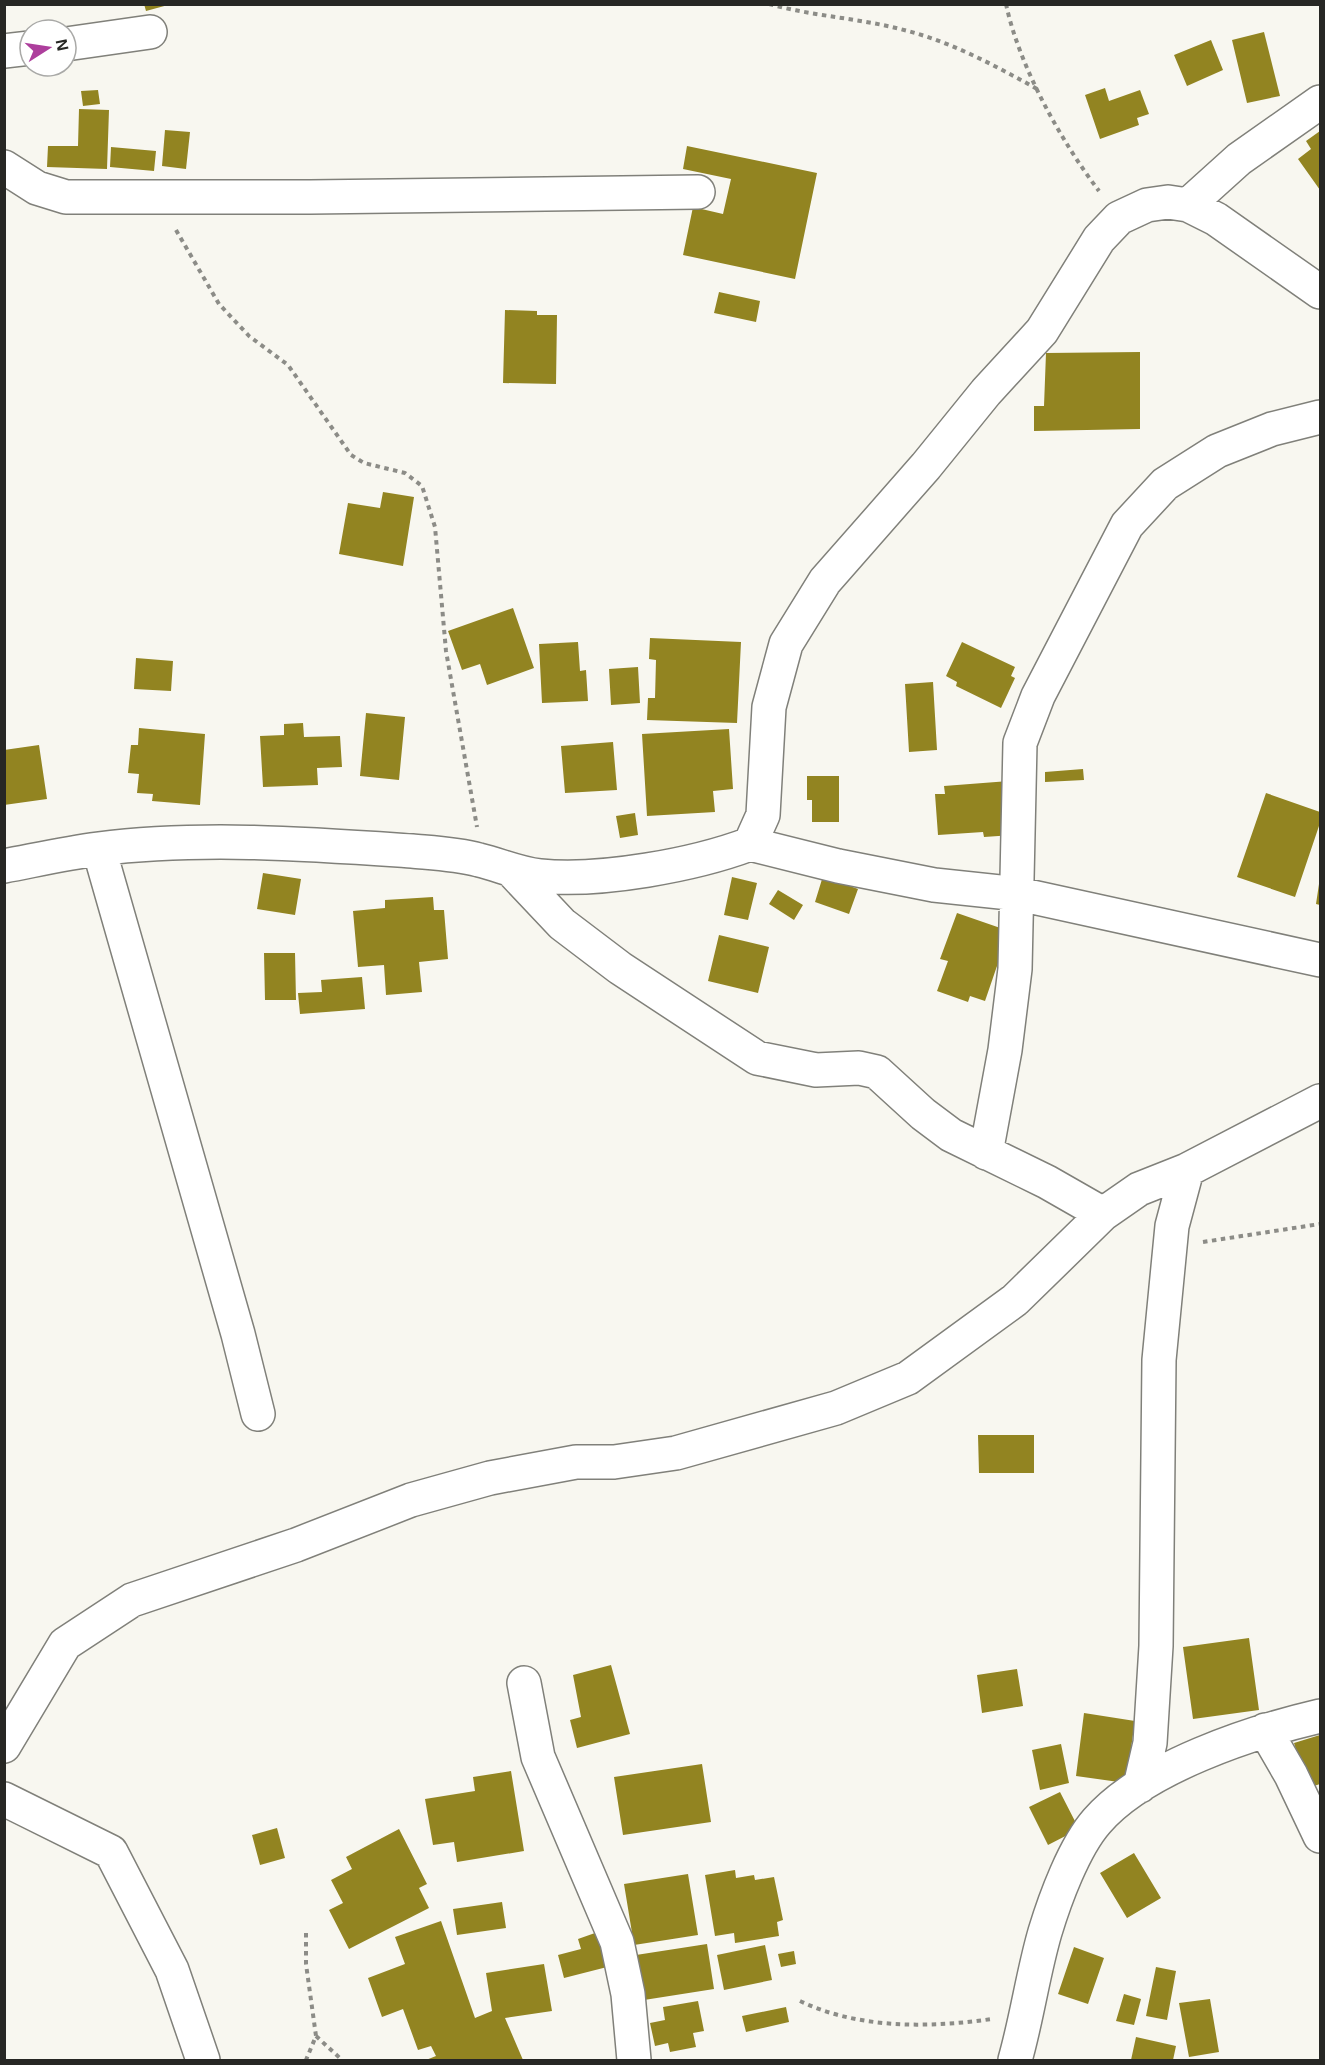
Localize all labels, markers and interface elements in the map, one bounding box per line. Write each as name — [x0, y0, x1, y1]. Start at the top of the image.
north arrow — [18, 18, 78, 78]
text: N — [53, 38, 72, 52]

